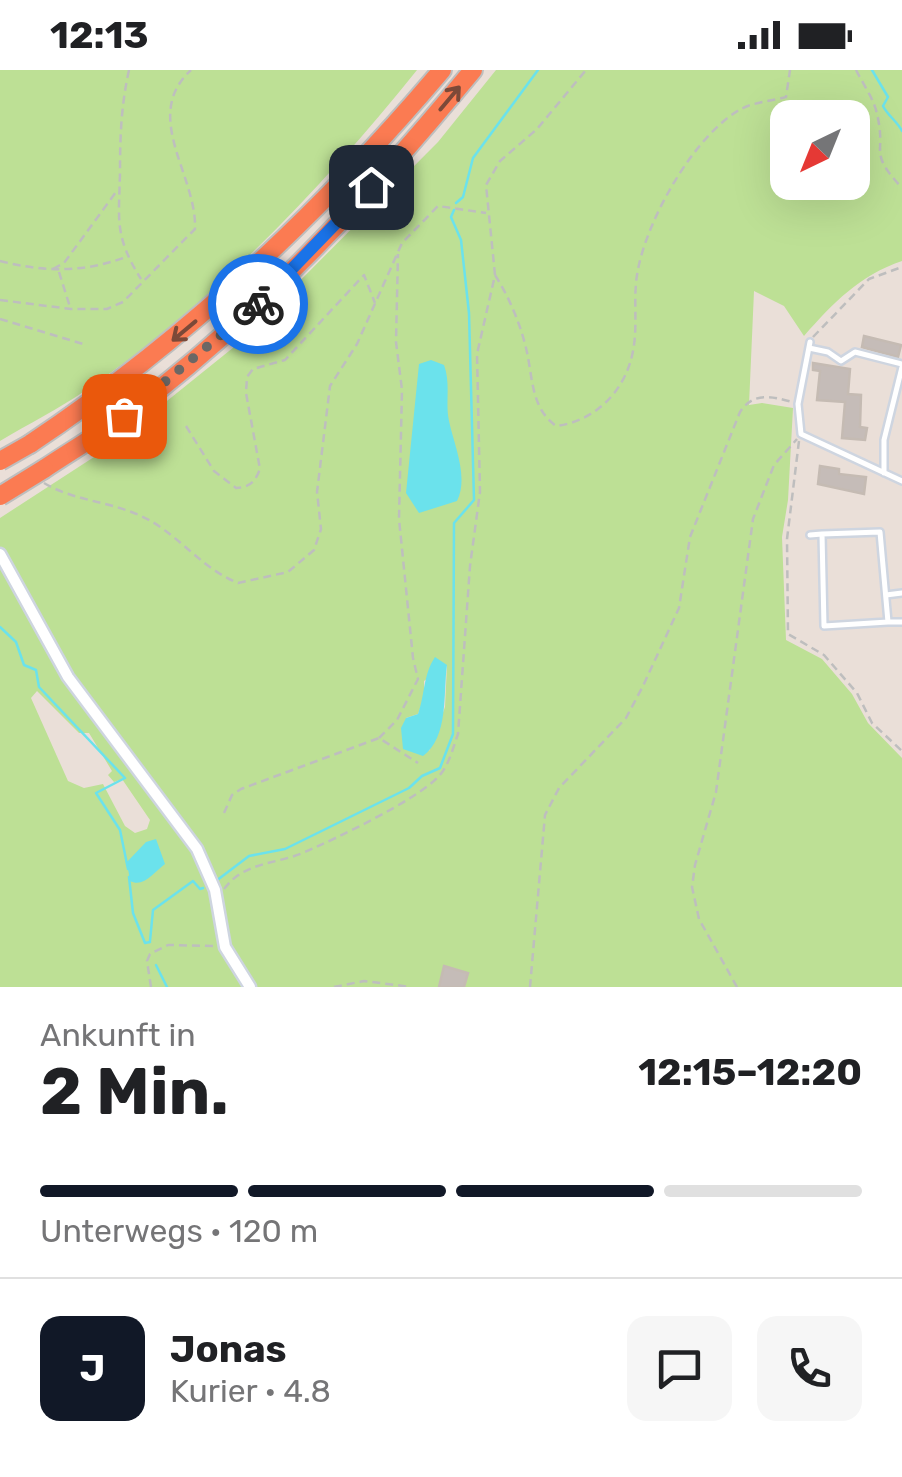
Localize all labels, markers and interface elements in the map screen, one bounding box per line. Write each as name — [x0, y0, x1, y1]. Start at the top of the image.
text: 12:13 — [50, 12, 149, 58]
one-way arrow — [439, 86, 461, 112]
north arrow — [770, 100, 870, 200]
map controls — [770, 100, 870, 200]
pin — [329, 145, 414, 230]
icon: home — [344, 160, 399, 215]
courier — [208, 254, 308, 354]
icon: bike — [231, 277, 286, 332]
one-way arrow — [172, 319, 197, 342]
pin — [82, 374, 167, 459]
icon: bag — [97, 389, 152, 444]
text: Ankunft in — [40, 1016, 196, 1054]
text: 12:15–12:20 — [638, 1049, 862, 1095]
text: 2 Min. — [40, 1053, 229, 1130]
text: Unterwegs · 120 m — [40, 1212, 318, 1250]
button: chat — [627, 1316, 732, 1421]
button: phone — [757, 1316, 862, 1421]
text: Jonas — [170, 1326, 287, 1372]
text: J — [80, 1345, 105, 1391]
text: Kurier · 4.8 — [170, 1372, 331, 1410]

